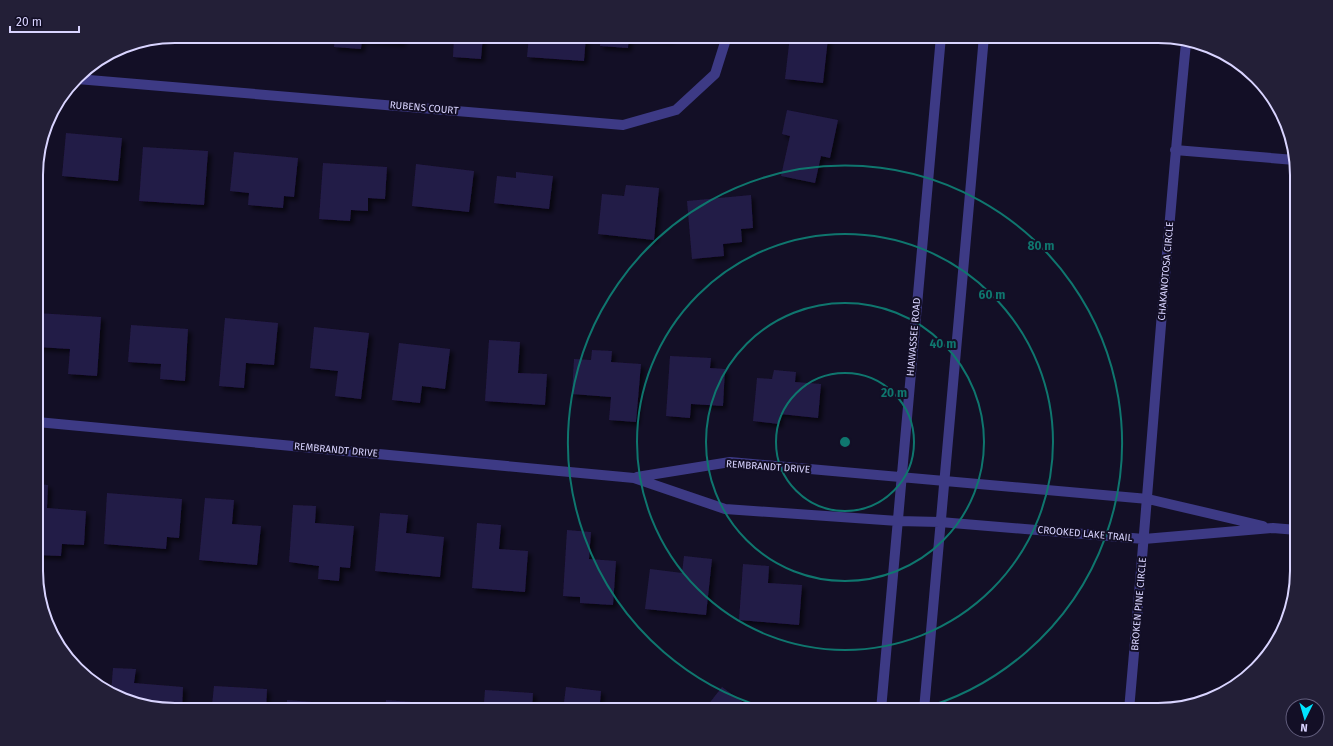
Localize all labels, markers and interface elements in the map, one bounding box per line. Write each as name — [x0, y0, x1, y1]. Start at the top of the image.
scale bar — [10, 8, 79, 34]
text: 20 m — [16, 15, 42, 29]
street label: RUBENS COURT — [389, 99, 460, 117]
street label: CHAKANOTOSA CIRCLE — [1156, 221, 1176, 321]
text: 80 m — [1028, 239, 1054, 253]
text: 60 m — [979, 288, 1005, 302]
street label: HIAWASSEE ROAD — [905, 297, 923, 377]
text: 40 m — [930, 337, 956, 351]
text: 20 m — [881, 386, 907, 400]
centre of rings — [838, 435, 852, 449]
street label: REMBRANDT DRIVE — [294, 440, 378, 460]
street label: REMBRANDT DRIVE — [726, 458, 810, 476]
street label: CROOKED LAKE TRAIL — [1037, 524, 1133, 544]
street label: BROKEN PINE CIRCLE — [1129, 557, 1149, 651]
north arrow — [1285, 698, 1325, 738]
text: N — [1300, 721, 1308, 734]

